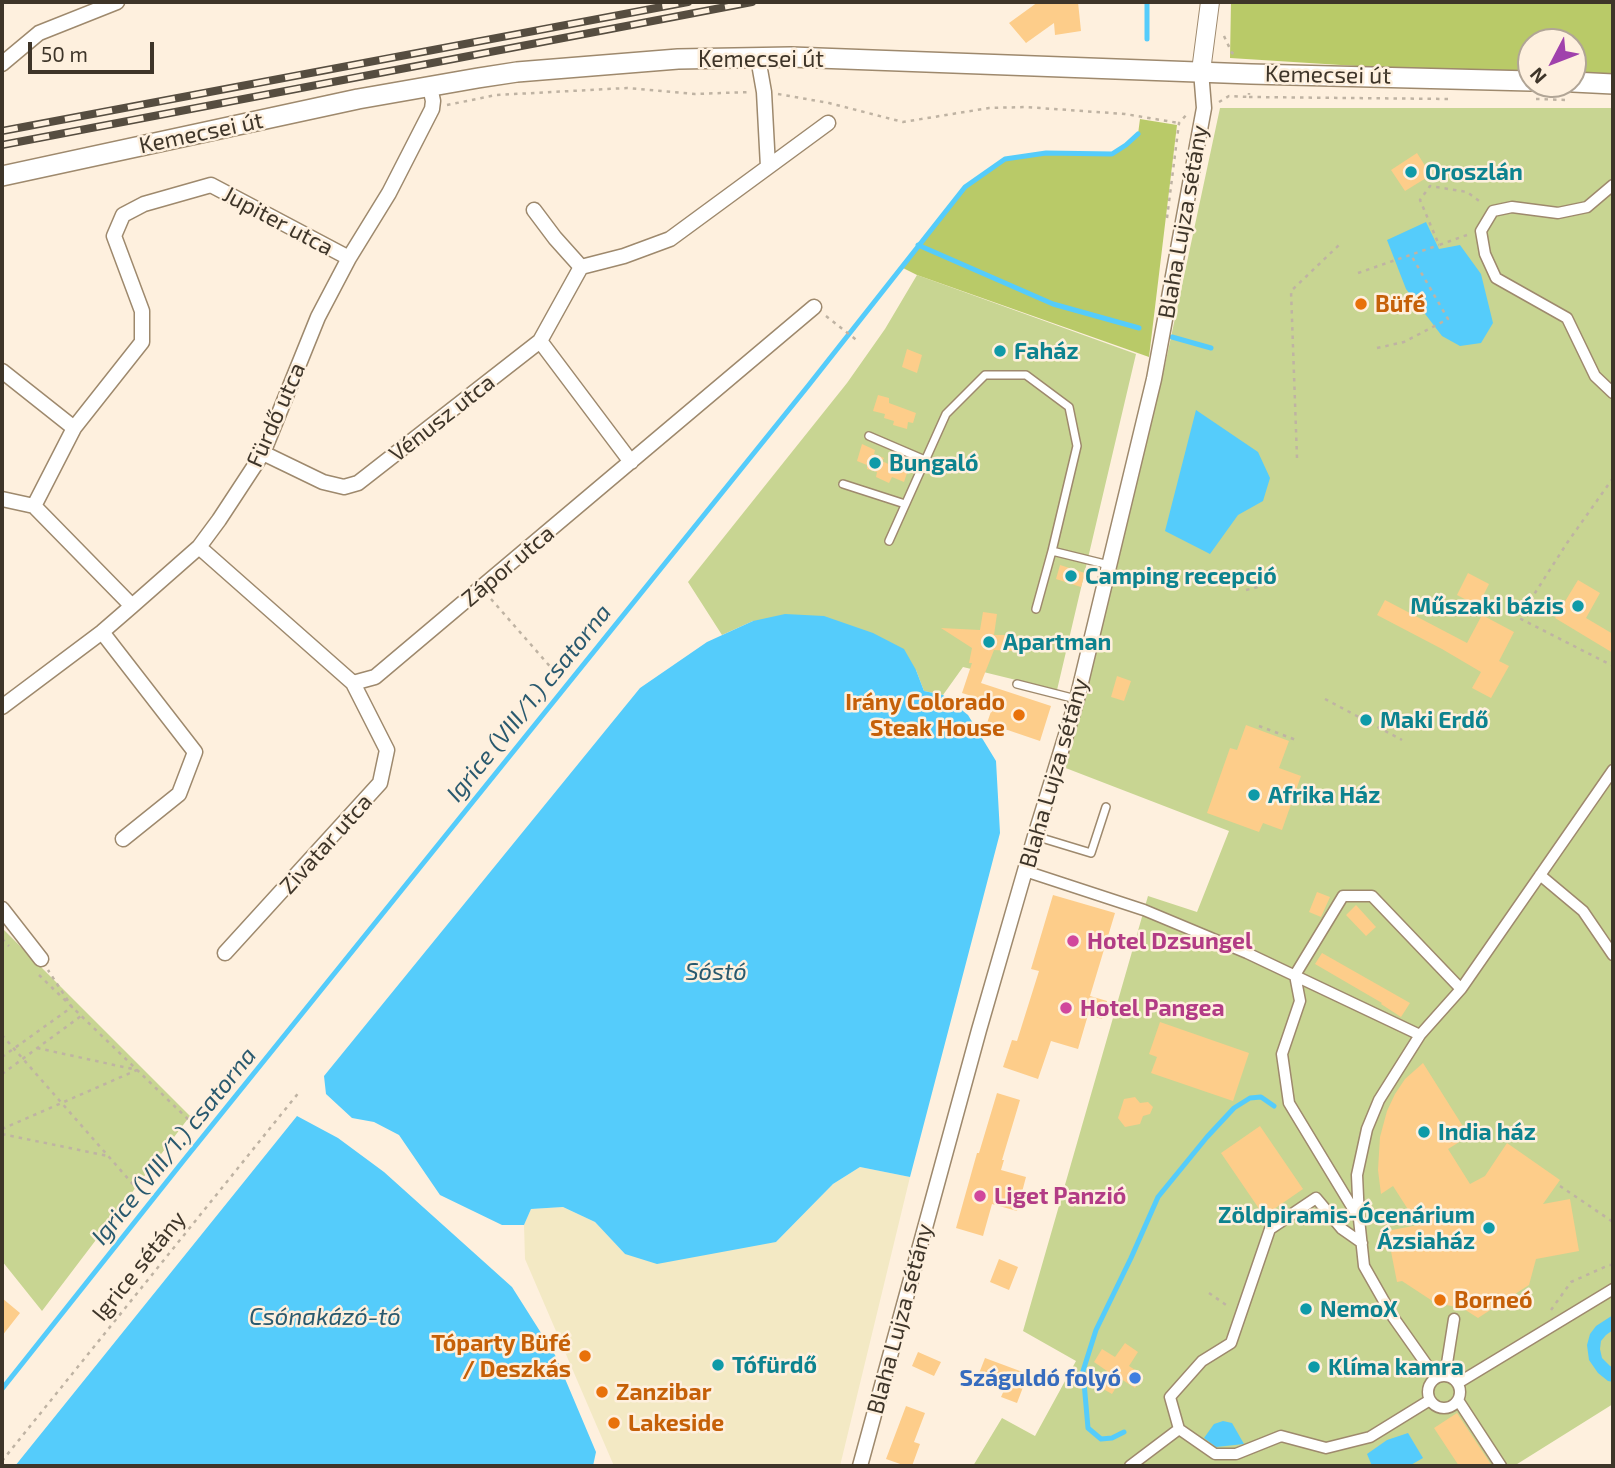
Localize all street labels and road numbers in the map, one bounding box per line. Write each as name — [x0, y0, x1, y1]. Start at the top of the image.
street label: Kemecsei út — [698, 45, 824, 73]
street label: Kemecsei út — [1265, 60, 1391, 90]
street label: Kemecsei út — [136, 106, 266, 160]
street label: Blaha Lujza sétány — [1152, 123, 1214, 321]
street label: Jupiter utca — [218, 180, 338, 262]
street label: Fürdő utca — [241, 359, 311, 471]
street label: Vénusz utca — [384, 368, 500, 468]
street label: Zápor utca — [456, 519, 560, 613]
street label: Blaha Lujza sétány — [1014, 675, 1094, 871]
street label: Zivatar utca — [274, 788, 378, 900]
street label: Igrice sétány — [86, 1206, 192, 1326]
street label: Blaha Lujza sétány — [861, 1221, 939, 1417]

